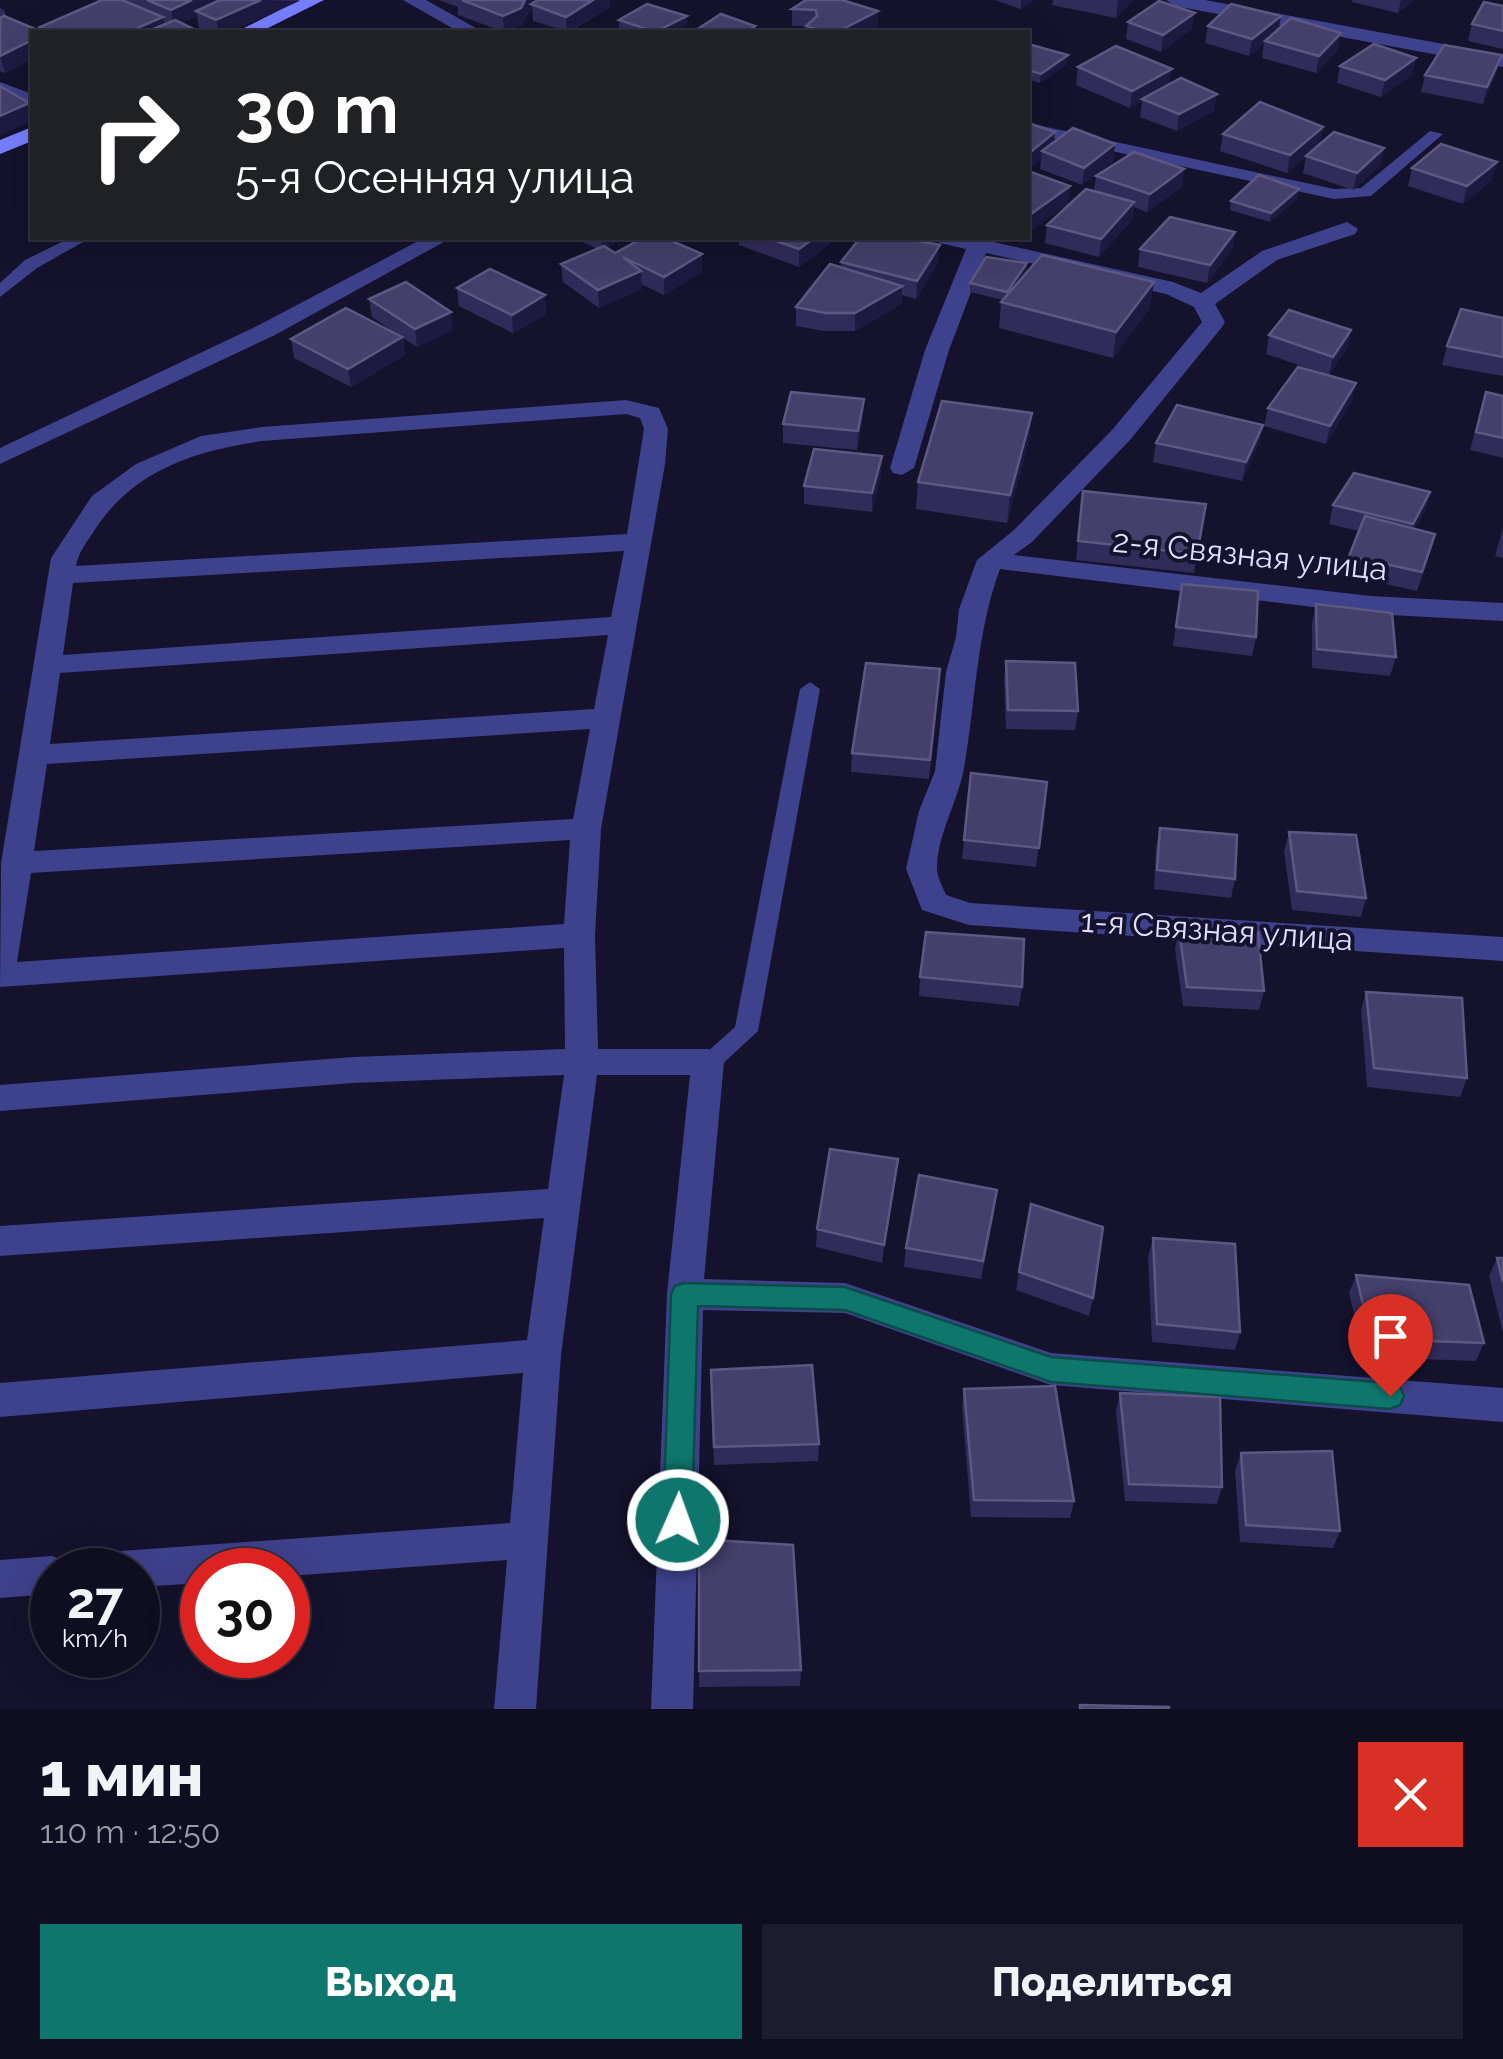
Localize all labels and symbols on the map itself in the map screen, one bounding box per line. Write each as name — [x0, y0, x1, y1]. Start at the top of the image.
street label: 2-я Связная улица — [1111, 522, 1389, 587]
street label: 1-я Связная улица — [1080, 902, 1354, 957]
pin — [1348, 1294, 1433, 1397]
position arrow — [626, 1468, 730, 1572]
speed limit sign: 30 — [180, 1548, 310, 1678]

